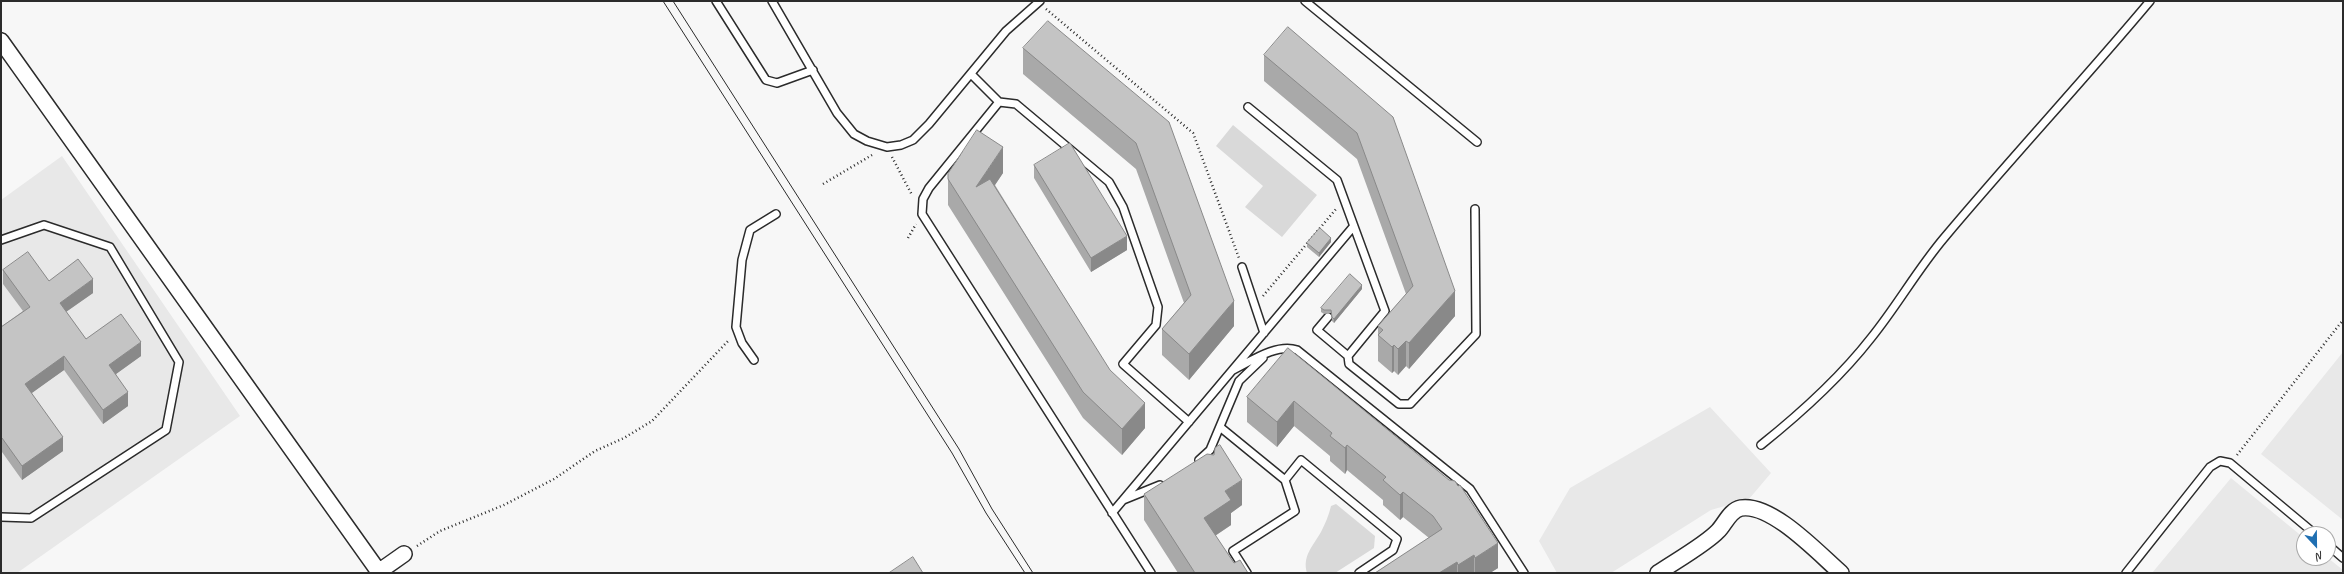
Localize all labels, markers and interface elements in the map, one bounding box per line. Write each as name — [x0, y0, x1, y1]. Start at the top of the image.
north arrow — [2296, 526, 2336, 566]
text: N — [2314, 548, 2326, 564]

